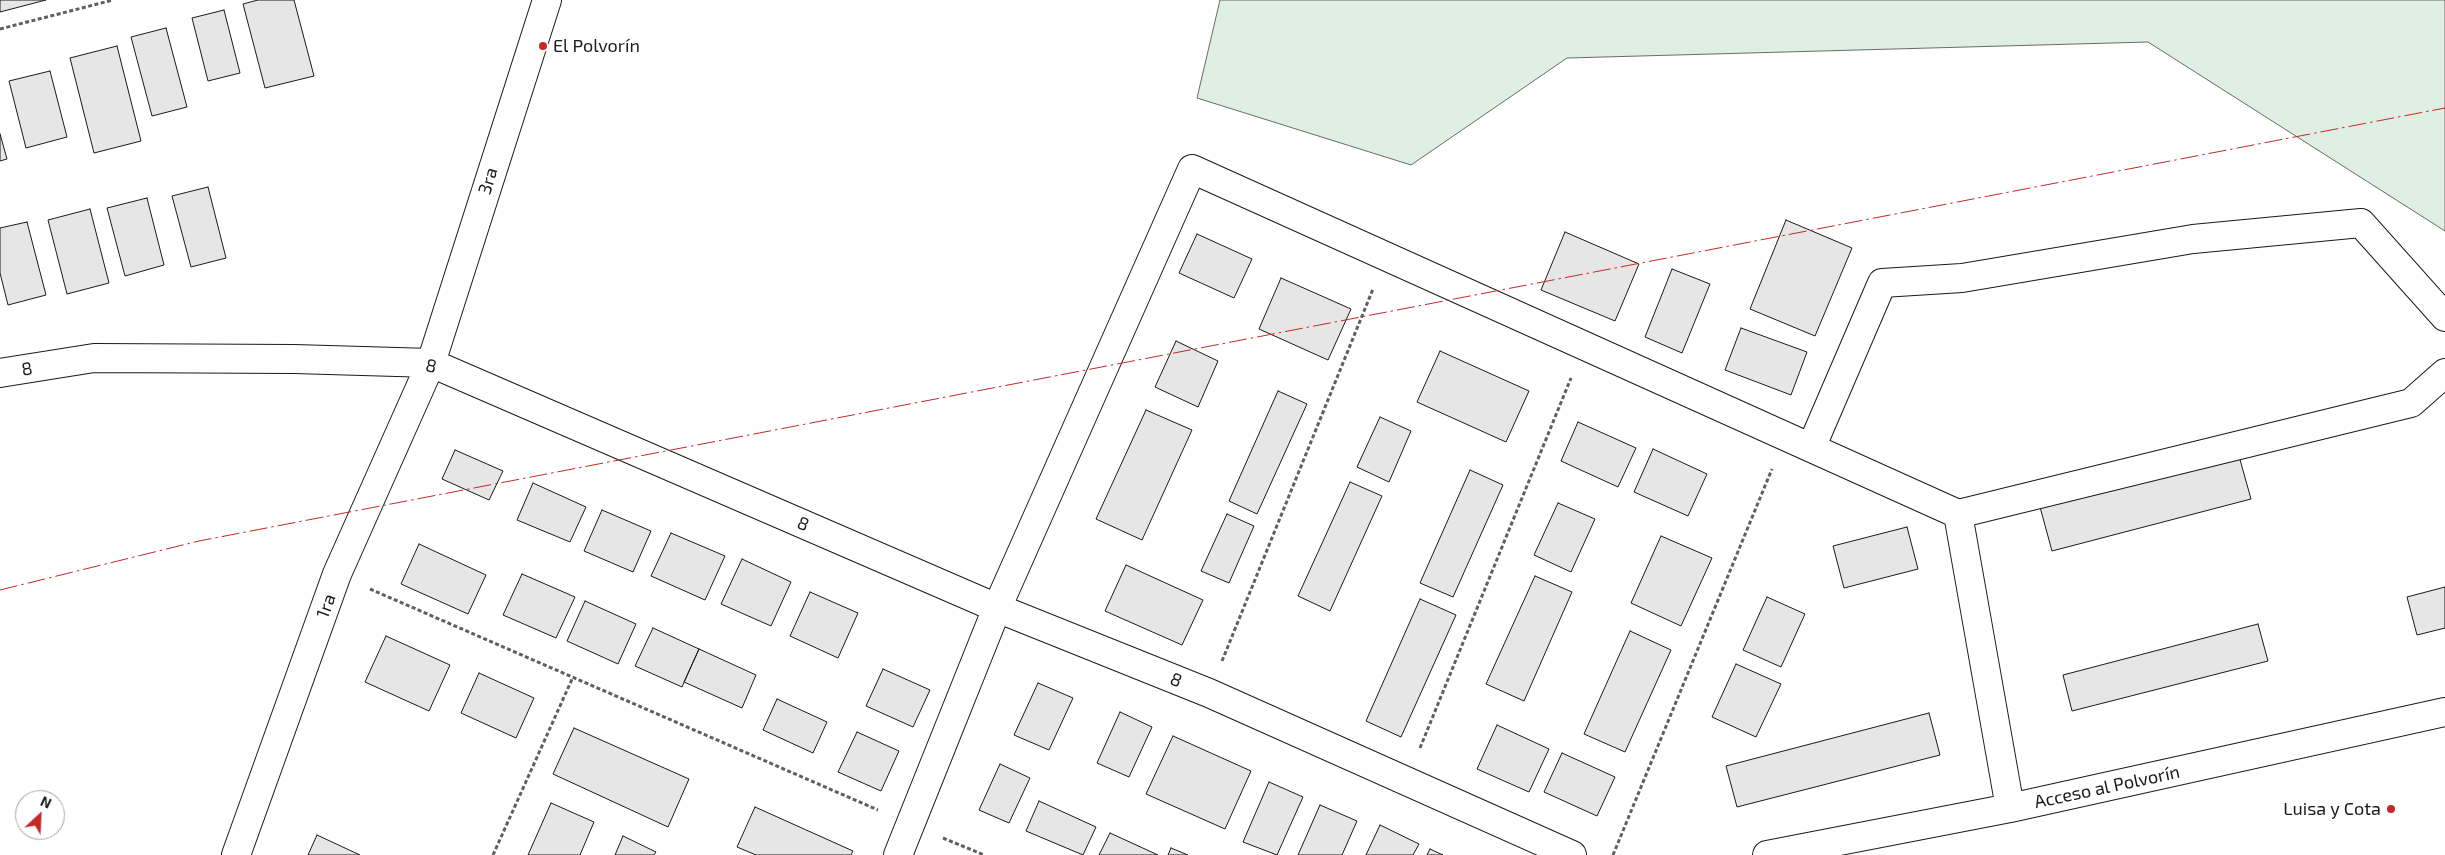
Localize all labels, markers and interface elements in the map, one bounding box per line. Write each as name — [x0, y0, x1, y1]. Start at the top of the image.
place label: El Polvorín — [553, 35, 640, 57]
marker: El Polvorín — [537, 40, 549, 52]
street label: 3ra — [474, 165, 502, 197]
street label: 8 — [423, 354, 439, 378]
street label: 8 — [20, 357, 34, 381]
street label: 8 — [794, 512, 812, 536]
street label: 1ra — [312, 591, 340, 621]
street label: 8 — [1167, 668, 1185, 692]
street label: Acceso al Polvorín — [2032, 761, 2182, 813]
north arrow — [15, 790, 65, 840]
text: N — [38, 792, 54, 812]
place label: Luisa y Cota — [2283, 798, 2381, 820]
marker: Luisa y Cota — [2385, 803, 2397, 815]

